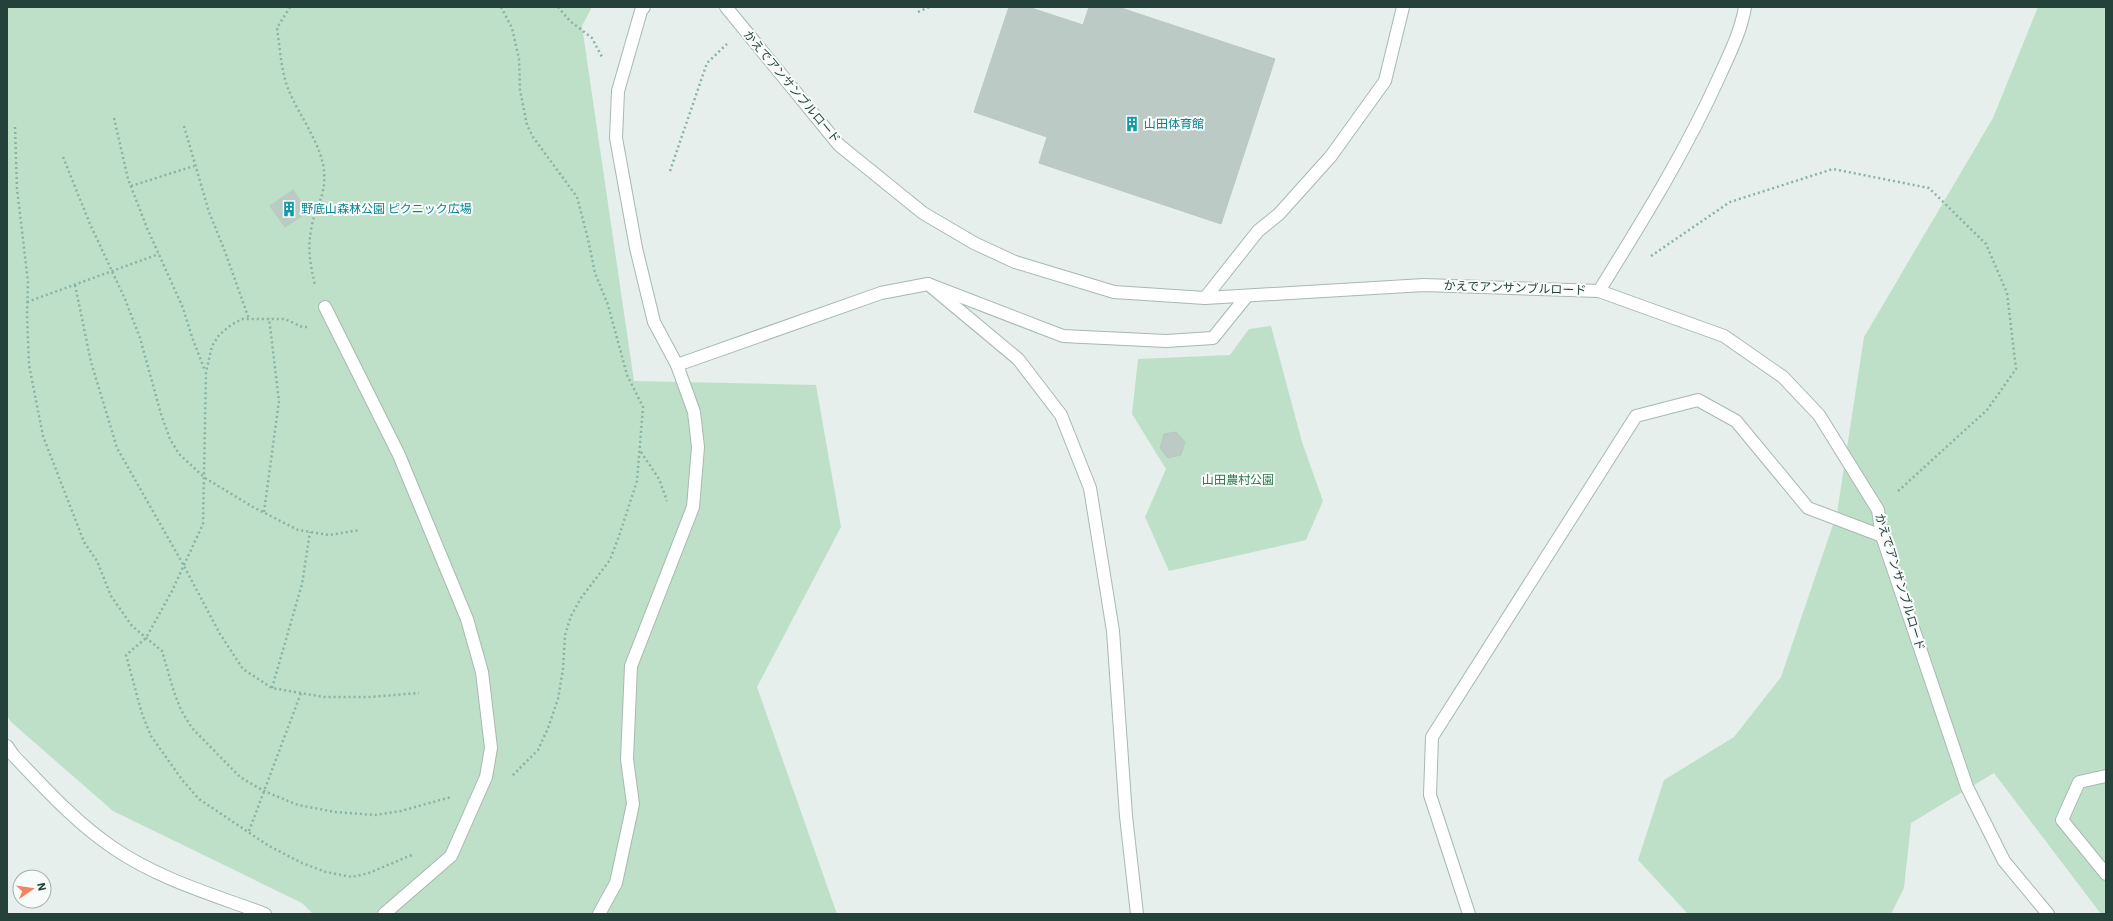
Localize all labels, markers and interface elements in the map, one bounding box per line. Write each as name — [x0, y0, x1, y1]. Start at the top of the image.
street label: かえでアンサンブルロード — [741, 27, 844, 146]
building icon: 山田体育館 — [1123, 115, 1141, 133]
place label: 山田体育館 — [1144, 116, 1204, 131]
building icon: 野底山森林公園 ピクニック広場 — [280, 200, 298, 218]
place label: 野底山森林公園 ピクニック広場 — [301, 201, 472, 216]
street label: かえでアンサンブルロード — [1443, 278, 1587, 297]
park label: 山田農村公園 — [1202, 472, 1274, 487]
street label: かえでアンサンブルロード — [1872, 511, 1929, 652]
north arrow — [12, 869, 52, 909]
text: N — [34, 881, 49, 892]

